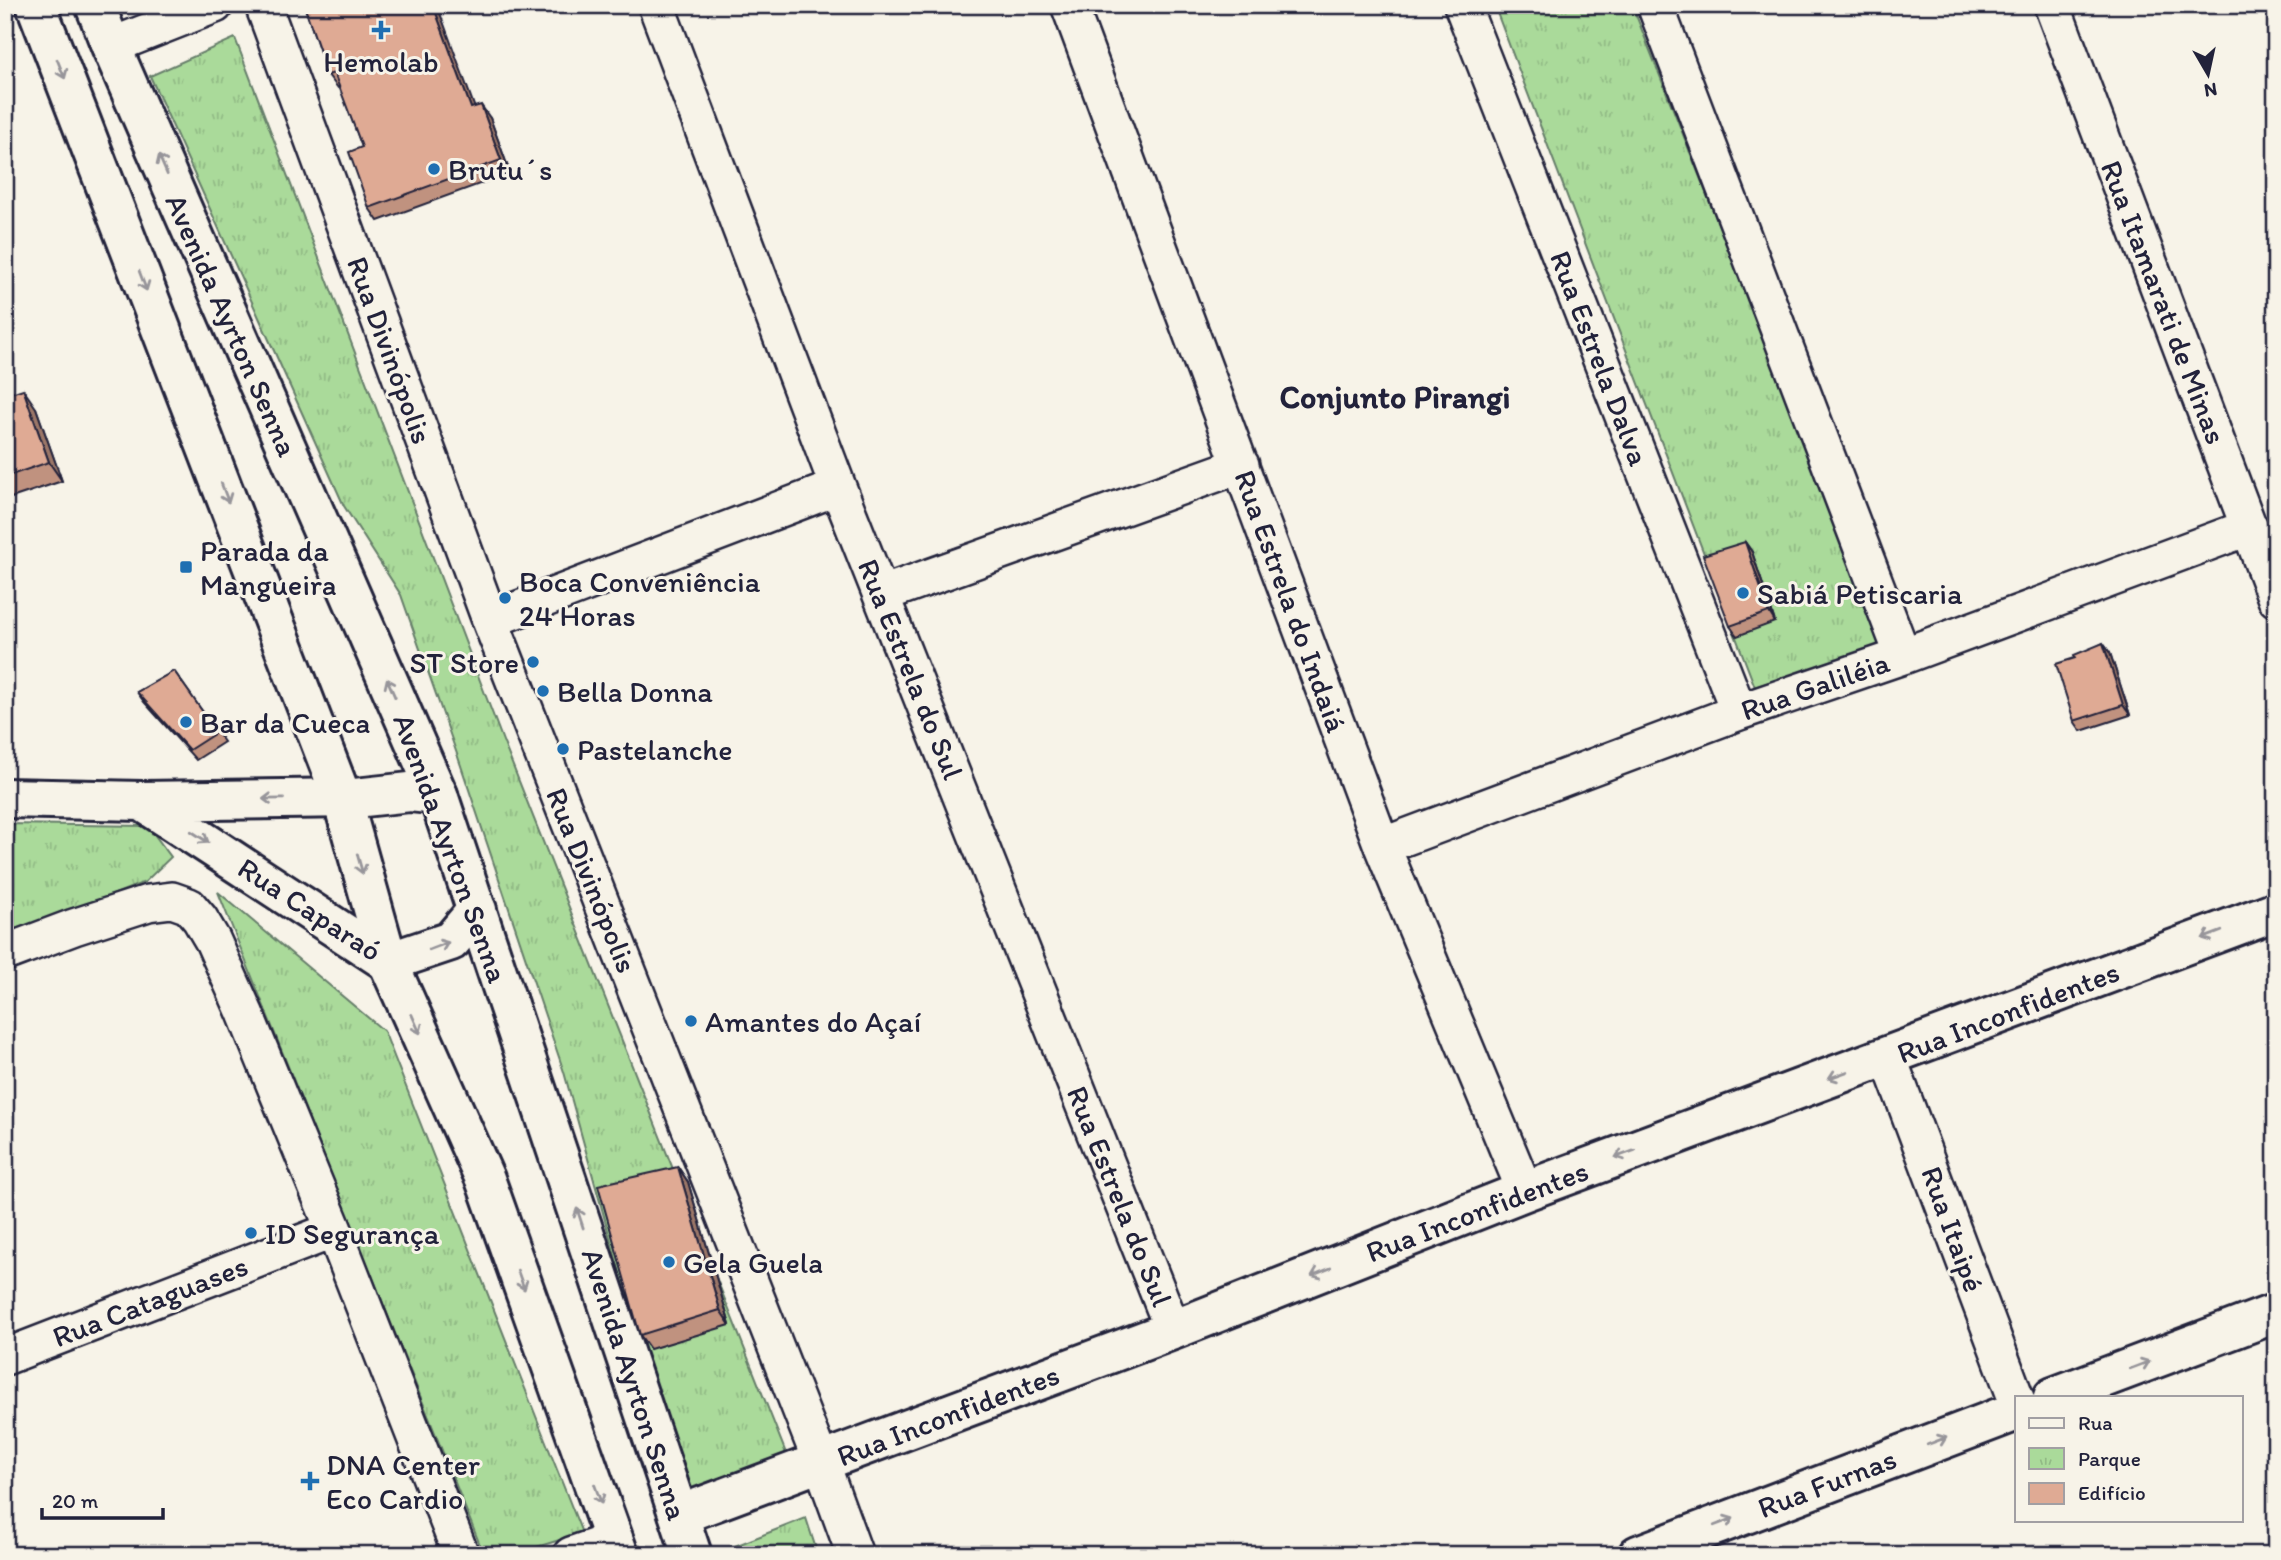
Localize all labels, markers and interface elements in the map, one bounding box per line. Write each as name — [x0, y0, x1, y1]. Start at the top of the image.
marker: Hemolab — [371, 20, 391, 40]
north arrow — [2172, 38, 2242, 108]
place label: Hemolab — [323, 43, 439, 80]
one-way arrow — [56, 57, 69, 79]
text: N — [2202, 78, 2219, 103]
place label: Brutu´s — [448, 151, 552, 188]
one-way arrow — [155, 155, 168, 176]
street label: Rua Itamarati de Minas — [2093, 155, 2235, 449]
marker: Brutu´s — [426, 161, 442, 177]
street label: Avenida Ayrton Senna — [157, 188, 307, 462]
street label: Rua Estrela Dalva — [1542, 245, 1658, 471]
street label: Rua Divinópolis — [339, 251, 441, 449]
one-way arrow — [138, 270, 150, 292]
district label: Conjunto Pirangi — [1279, 378, 1511, 416]
street label: Rua Estrela do Indaiá — [1226, 465, 1356, 737]
one-way arrow — [219, 482, 232, 504]
place label: Parada da Mangueira — [200, 532, 337, 603]
street label: Rua Estrela do Sul — [850, 553, 972, 785]
marker: Parada da Mangueira — [178, 559, 194, 575]
place label: Boca Conveniência 24 Horas — [519, 563, 761, 634]
place label: Sabiá Petiscaria — [1757, 575, 1963, 612]
marker: Sabiá Petiscaria — [1735, 585, 1751, 601]
marker: Boca Conveniência 24 Horas — [497, 590, 513, 606]
street label: Rua Galiléia — [1736, 643, 1895, 729]
place label: ST Store — [410, 644, 519, 681]
marker: ST Store — [525, 654, 541, 670]
place label: Bella Donna — [557, 673, 713, 710]
one-way arrow — [384, 678, 397, 699]
marker: Bella Donna — [535, 683, 551, 699]
place label: Bar da Cueca — [200, 704, 371, 741]
street label: Avenida Ayrton Senna — [385, 708, 517, 988]
marker: Bar da Cueca — [178, 714, 194, 730]
place label: Pastelanche — [577, 731, 733, 768]
marker: Pastelanche — [555, 741, 571, 757]
street label: Rua Divinópolis — [538, 782, 646, 978]
one-way arrow — [262, 792, 285, 806]
one-way arrow — [189, 831, 209, 845]
street label: Rua Caparaó — [231, 849, 389, 969]
one-way arrow — [355, 853, 368, 875]
one-way arrow — [2201, 930, 2223, 942]
one-way arrow — [427, 939, 449, 951]
street label: Rua Inconfidentes — [1892, 953, 2124, 1071]
place label: Amantes do Açaí — [705, 1003, 922, 1040]
one-way arrow — [410, 1013, 423, 1035]
marker: Amantes do Açaí — [683, 1013, 699, 1029]
one-way arrow — [1828, 1070, 1850, 1082]
street label: Rua Estrela do Sul — [1059, 1080, 1181, 1312]
one-way arrow — [1615, 1149, 1636, 1161]
street label: Rua Inconfidentes — [1361, 1152, 1593, 1270]
street label: Rua Itaipé — [1913, 1161, 1993, 1297]
one-way arrow — [573, 1207, 586, 1229]
place label: ID Segurança — [265, 1215, 440, 1252]
marker: ID Segurança — [243, 1225, 259, 1241]
street label: Avenida Ayrton Senna — [574, 1243, 697, 1525]
place label: Gela Guela — [683, 1244, 823, 1281]
street label: Rua Cataguases — [47, 1247, 253, 1355]
marker: Gela Guela — [661, 1254, 677, 1270]
one-way arrow — [1311, 1266, 1333, 1279]
one-way arrow — [516, 1268, 528, 1290]
street label: Rua Inconfidentes — [832, 1356, 1064, 1474]
one-way arrow — [2129, 1357, 2151, 1370]
legend — [2015, 1396, 2242, 1522]
text: Rua — [2078, 1410, 2113, 1435]
one-way arrow — [1926, 1434, 1948, 1447]
street label: Rua Furnas — [1752, 1440, 1902, 1526]
place label: DNA Center Eco Cardio — [326, 1446, 480, 1517]
text: Parque — [2078, 1446, 2141, 1471]
marker: DNA Center Eco Cardio — [300, 1471, 320, 1491]
scale bar — [42, 1476, 163, 1520]
text: Edifício — [2078, 1480, 2146, 1505]
one-way arrow — [593, 1483, 605, 1505]
text: 20 m — [52, 1488, 99, 1513]
one-way arrow — [1713, 1515, 1735, 1527]

